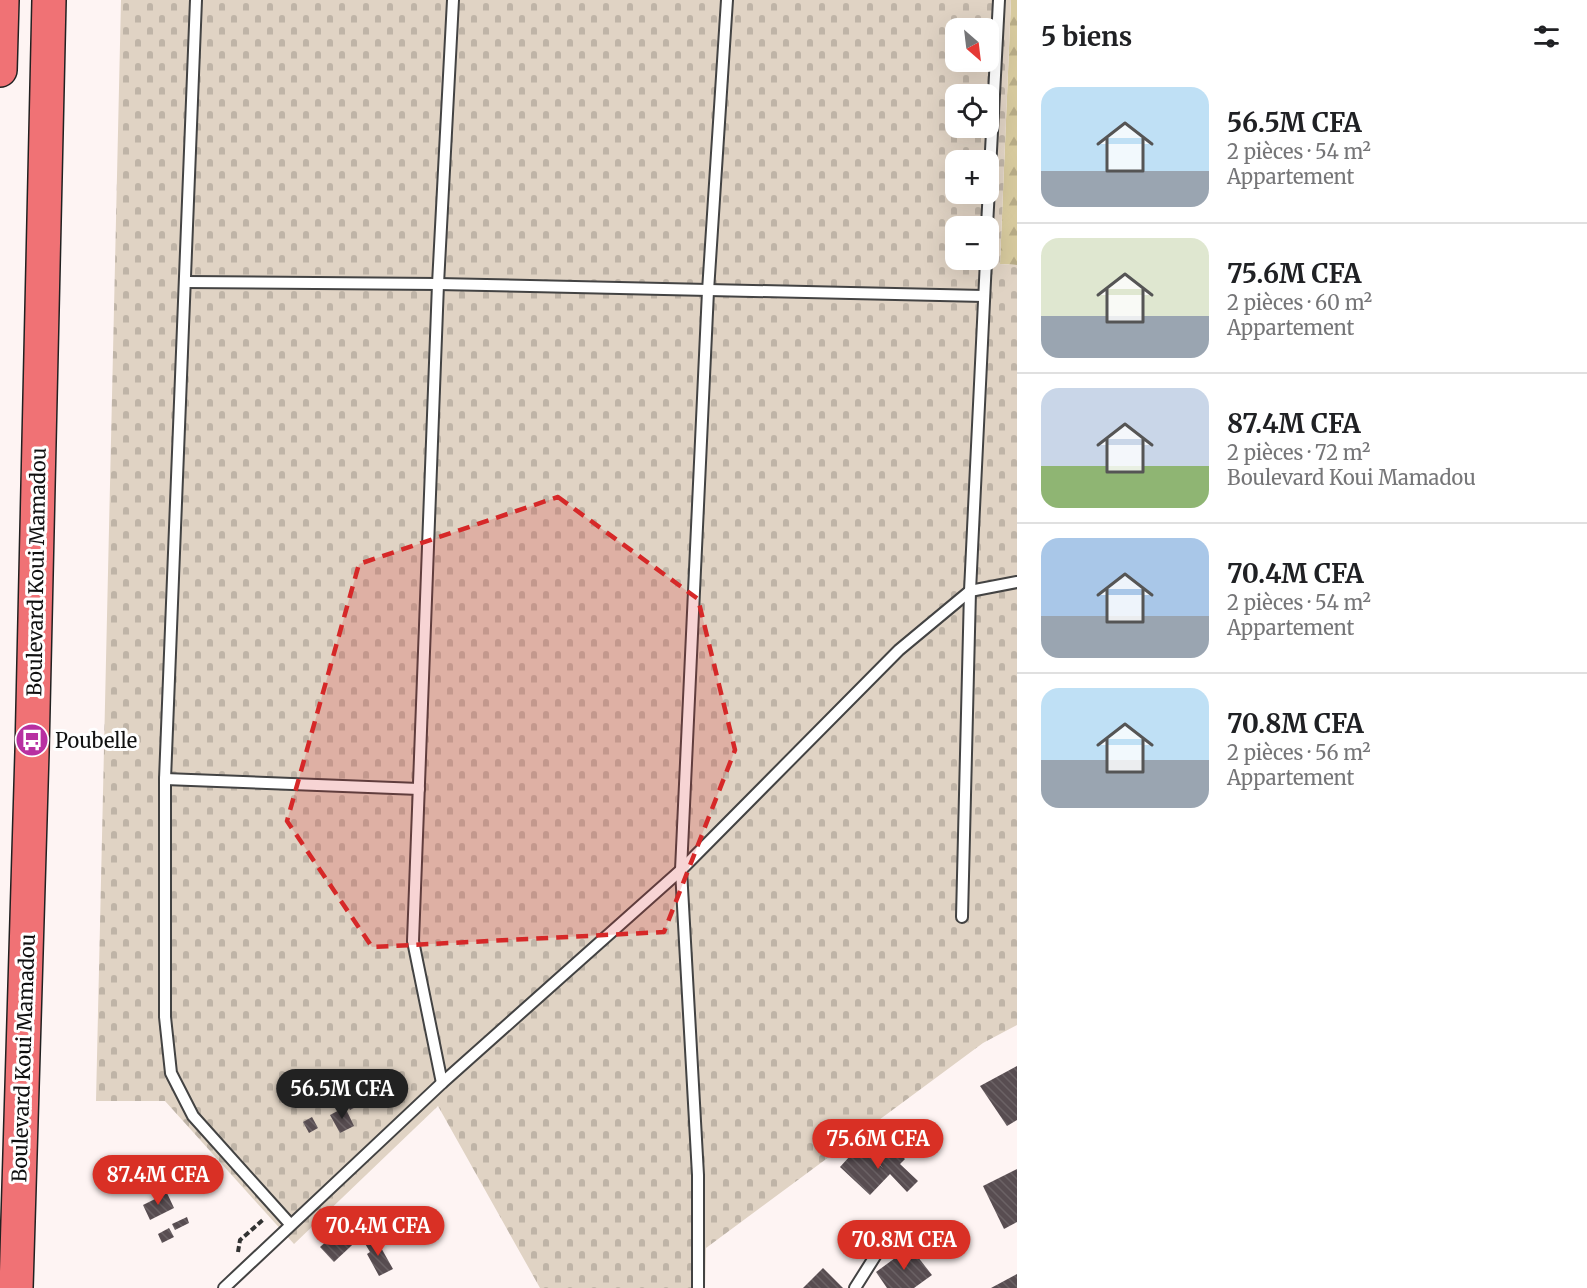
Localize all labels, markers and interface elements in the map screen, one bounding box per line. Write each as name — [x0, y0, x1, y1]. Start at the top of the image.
north arrow — [945, 18, 999, 72]
map controls — [945, 18, 999, 270]
text: 5 biens — [1041, 20, 1132, 53]
icon: filters — [1530, 20, 1563, 53]
button: locate — [945, 84, 999, 138]
text: 56.5M CFA — [1227, 106, 1362, 139]
icon: home — [1089, 111, 1161, 183]
text: 2 pièces · 54 m² — [1227, 139, 1371, 164]
button: + — [945, 150, 999, 204]
text: Appartement — [1227, 164, 1354, 189]
button: − — [945, 216, 999, 270]
text: 75.6M CFA — [1227, 257, 1361, 290]
icon: home — [1089, 262, 1161, 334]
text: 2 pièces · 60 m² — [1227, 290, 1372, 315]
text: Appartement — [1227, 315, 1354, 340]
text: 87.4M CFA — [1227, 407, 1361, 440]
icon: home — [1089, 412, 1161, 484]
text: 2 pièces · 72 m² — [1227, 440, 1370, 465]
street label: Boulevard Koui Mamadou — [21, 447, 51, 697]
text: Boulevard Koui Mamadou — [1227, 465, 1476, 490]
text: 70.4M CFA — [1227, 557, 1364, 590]
icon: home — [1089, 562, 1161, 634]
text: 2 pièces · 54 m² — [1227, 590, 1371, 615]
text: Appartement — [1227, 615, 1354, 640]
text: 70.8M CFA — [1227, 707, 1364, 740]
icon: home — [1089, 712, 1161, 784]
bus stop icon: Poubelle — [14, 722, 50, 758]
place label: Poubelle — [55, 728, 137, 753]
text: 2 pièces · 56 m² — [1227, 740, 1371, 765]
text: Appartement — [1227, 765, 1354, 790]
street label: Boulevard Koui Mamadou — [6, 933, 40, 1183]
pin: 56.5M CFA — [273, 1069, 411, 1120]
text: 56.5M CFA — [290, 1076, 394, 1101]
pin: 75.6M CFA — [809, 1119, 947, 1170]
text: 75.6M CFA — [826, 1126, 930, 1151]
pin: 87.4M CFA — [89, 1155, 227, 1206]
text: 87.4M CFA — [107, 1162, 209, 1187]
pin: 70.4M CFA — [309, 1206, 447, 1257]
text: 70.4M CFA — [325, 1213, 431, 1238]
pin: 70.8M CFA — [835, 1220, 973, 1271]
text: 70.8M CFA — [851, 1227, 957, 1252]

